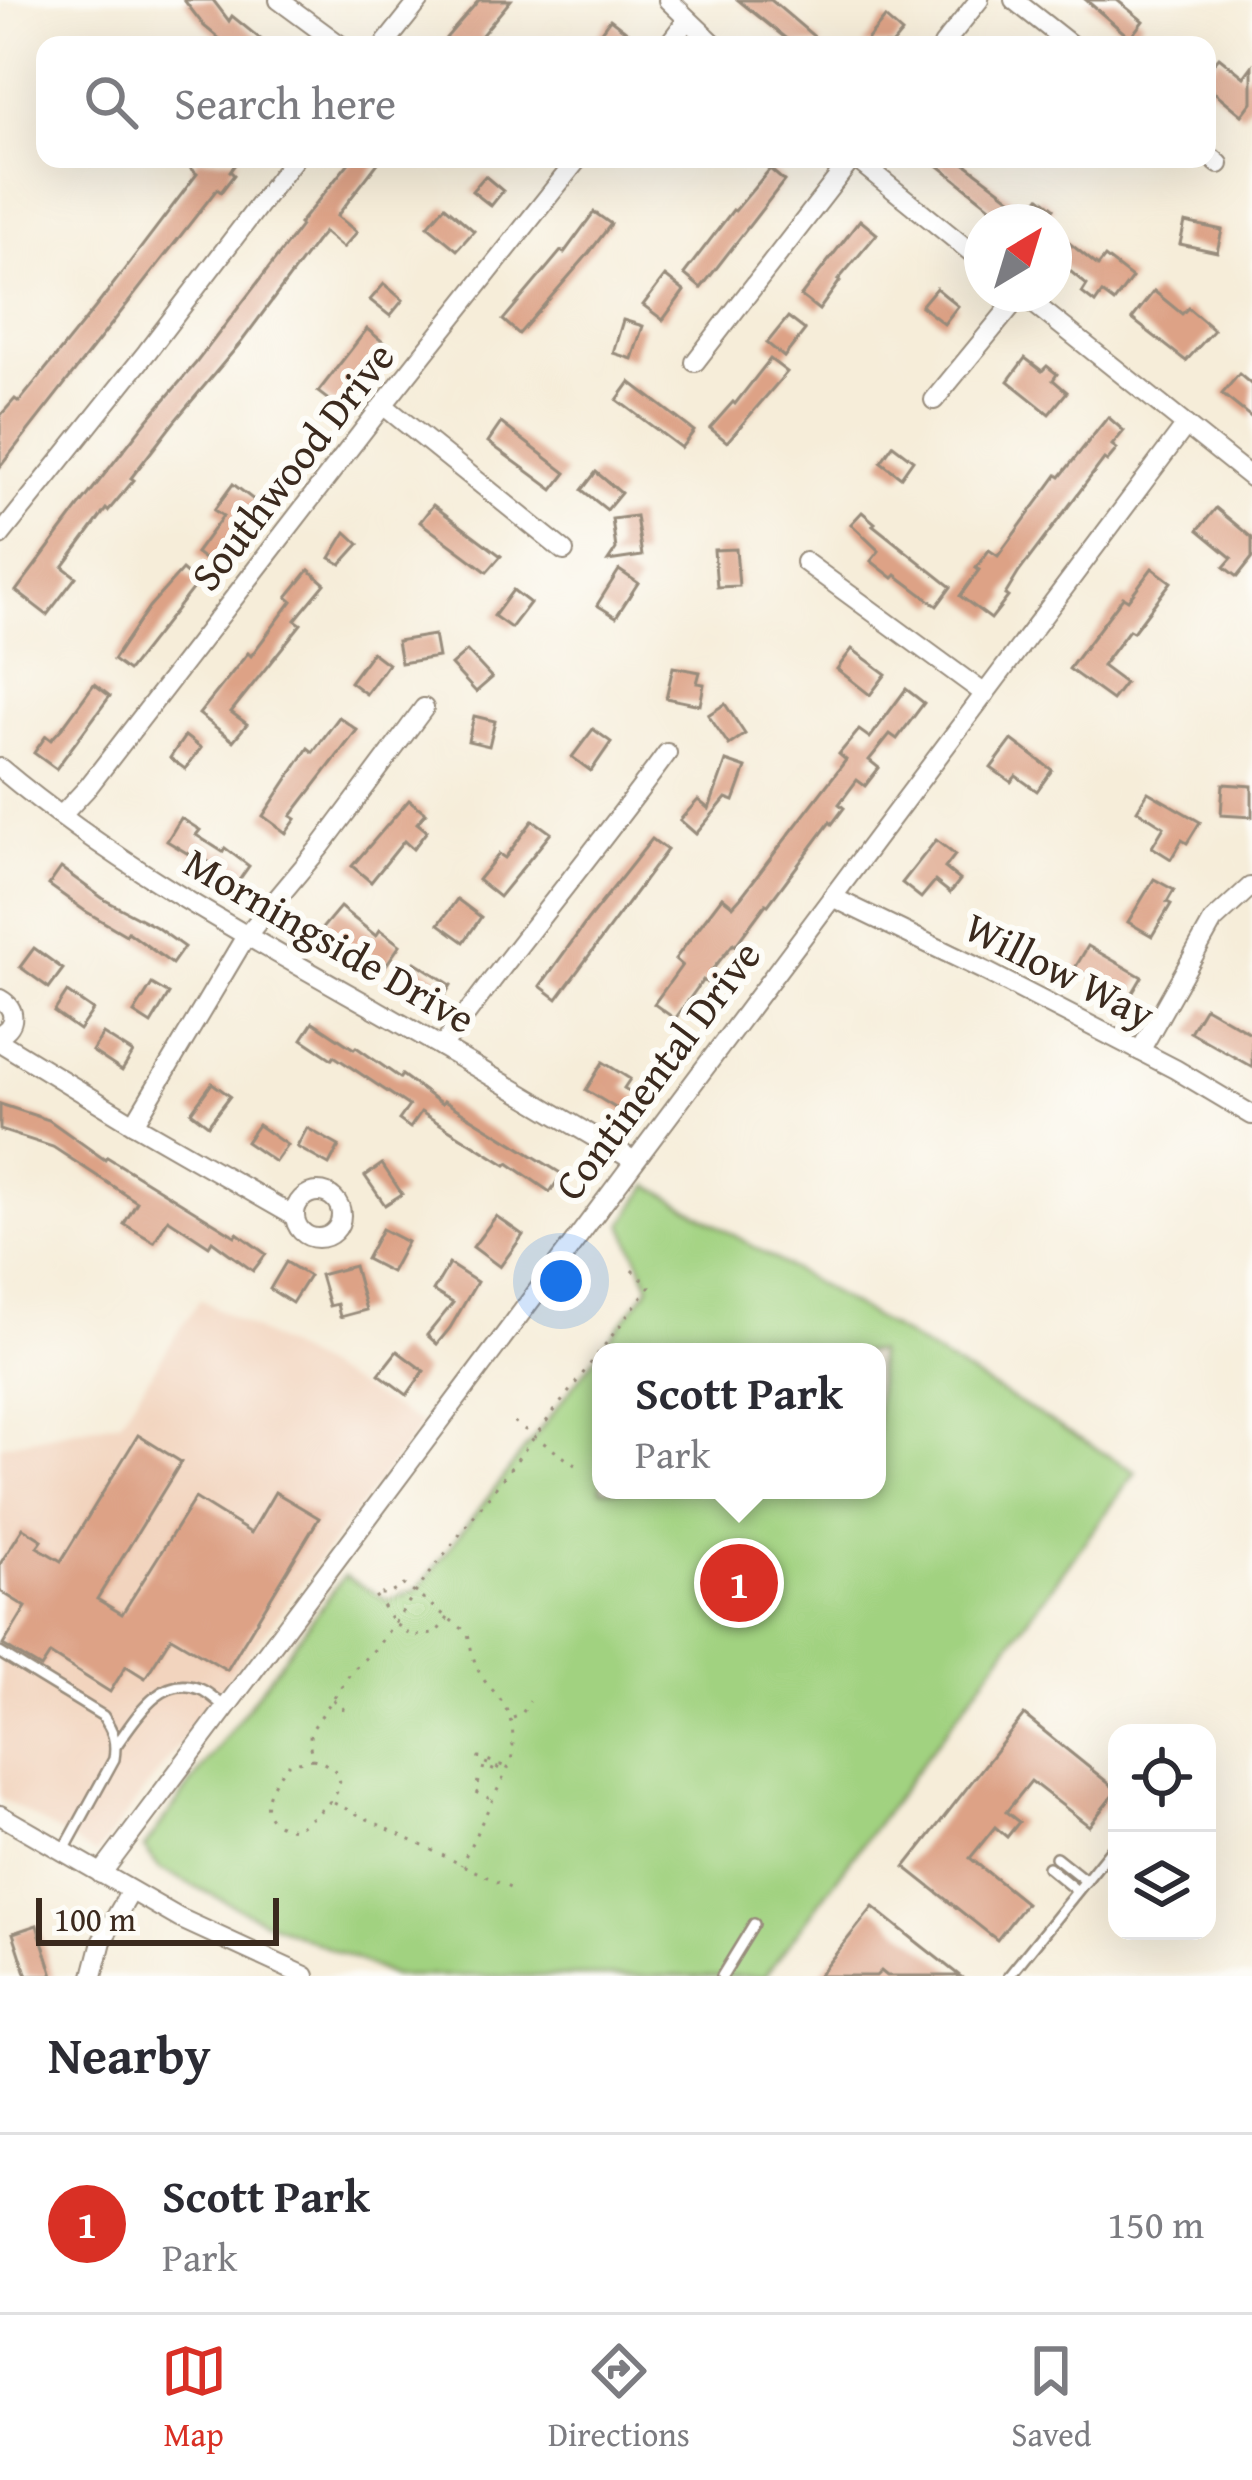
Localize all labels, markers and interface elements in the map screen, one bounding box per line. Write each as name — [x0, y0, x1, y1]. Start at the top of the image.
search box — [36, 36, 1216, 168]
icon: search — [78, 69, 144, 135]
text: Search here — [174, 70, 396, 135]
north arrow — [964, 204, 1072, 312]
street label: Southwood Drive — [175, 328, 408, 603]
street label: Morningside Drive — [173, 831, 487, 1048]
street label: Willow Way — [955, 896, 1166, 1043]
street label: Continental Drive — [539, 927, 775, 1212]
your location — [531, 1251, 591, 1311]
popup — [592, 1343, 886, 1499]
text: Scott Park — [635, 1360, 843, 1425]
text: Park — [635, 1425, 710, 1482]
pin: 1 — [700, 1538, 778, 1628]
map controls — [1108, 1724, 1216, 1940]
button: locate — [1108, 1724, 1216, 1832]
button: layers — [1108, 1832, 1216, 1940]
scale bar — [36, 1892, 279, 1945]
text: 100 m — [54, 1895, 136, 1943]
text: Nearby — [48, 2017, 211, 2092]
text: Scott Park — [162, 2163, 370, 2228]
text: 1 — [77, 2195, 97, 2252]
text: 150 m — [1107, 2195, 1204, 2252]
text: Park — [162, 2228, 237, 2285]
tab: Map — [161, 2338, 227, 2458]
tab: Directions — [548, 2338, 690, 2458]
tab: Saved — [1011, 2338, 1091, 2458]

